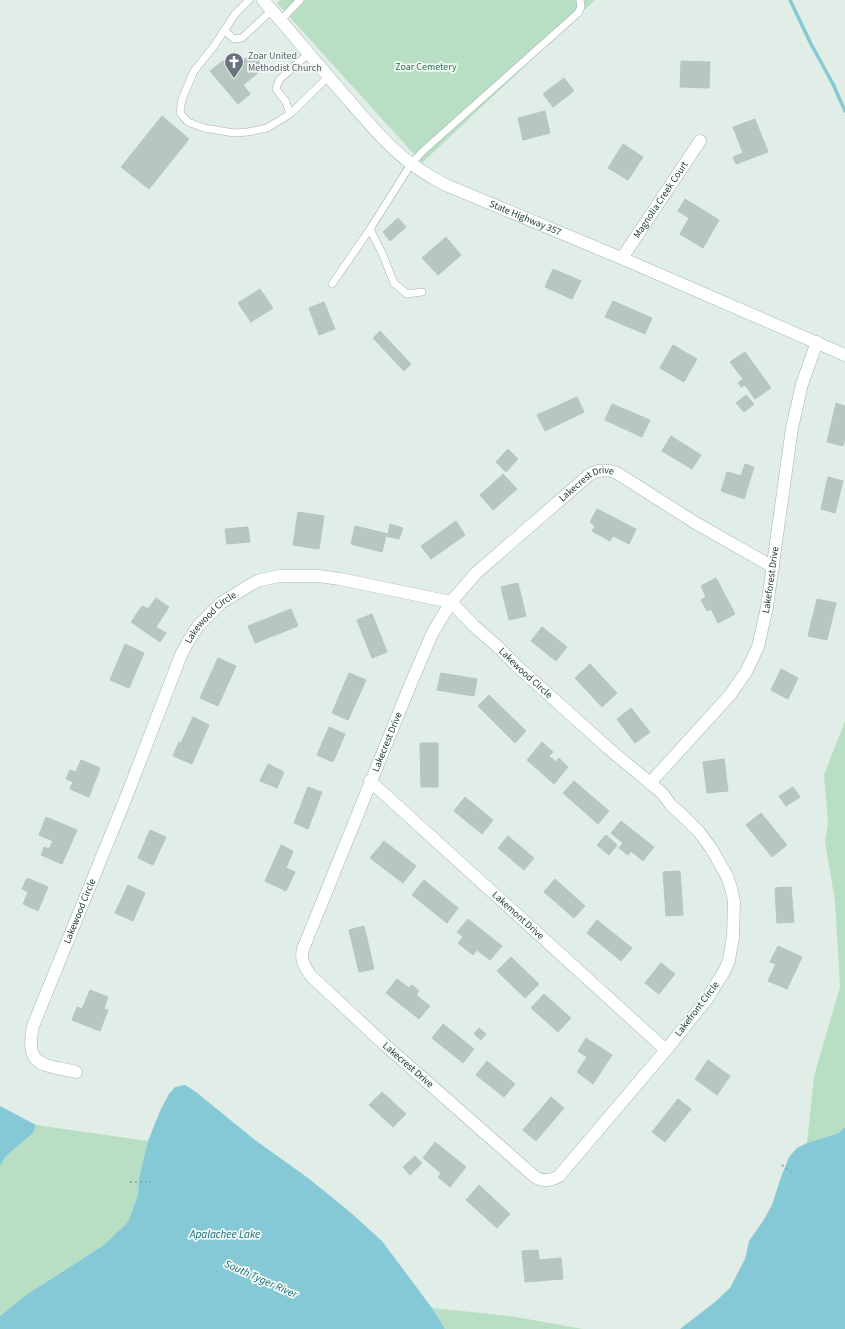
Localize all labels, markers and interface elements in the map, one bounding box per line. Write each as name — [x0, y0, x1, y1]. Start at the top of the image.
place label: Zoar United Methodist Church — [248, 49, 322, 75]
church icon: Zoar United Methodist Church — [223, 51, 245, 79]
park label: Zoar Cemetery — [395, 60, 457, 74]
street label: Magnolia Creek Court — [630, 158, 692, 241]
street label: State Highway 357 — [487, 197, 563, 239]
street label: Lakecrest Drive — [556, 463, 616, 505]
street label: Lakeforest Drive — [759, 546, 782, 615]
street label: Lakewood Circle — [181, 588, 239, 646]
street label: Lakewood Circle — [496, 645, 556, 702]
street label: Lakecrest Drive — [369, 710, 406, 774]
street label: Lakewood Circle — [60, 877, 99, 946]
street label: Lakemont Drive — [489, 888, 547, 943]
street label: Lakefront Circle — [672, 978, 722, 1039]
street label: Lakecrest Drive — [379, 1039, 437, 1091]
water label: Apalachee Lake — [189, 1227, 260, 1242]
water label: South Tyger River — [222, 1256, 301, 1302]

